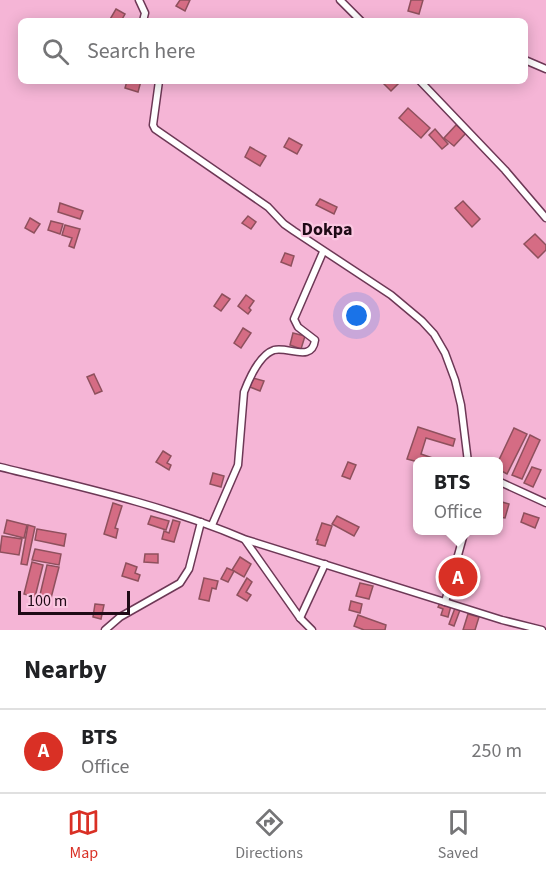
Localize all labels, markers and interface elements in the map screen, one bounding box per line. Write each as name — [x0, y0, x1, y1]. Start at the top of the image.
search box — [18, 18, 528, 84]
icon: search — [39, 35, 72, 68]
text: Search here — [87, 35, 195, 67]
district label: Dokpa — [302, 217, 352, 242]
your location — [342, 301, 371, 330]
popup — [413, 457, 503, 535]
text: BTS — [434, 466, 470, 498]
text: Office — [434, 498, 482, 526]
pin: A — [438, 554, 478, 600]
scale bar — [18, 588, 130, 616]
text: 100 m — [27, 590, 67, 612]
text: Nearby — [24, 651, 107, 688]
text: BTS — [81, 721, 118, 753]
text: A — [38, 737, 49, 765]
text: 250 m — [472, 737, 522, 765]
text: Office — [81, 753, 129, 781]
tab: Map — [67, 806, 100, 864]
tab: Directions — [235, 806, 303, 864]
tab: Saved — [438, 806, 479, 864]

